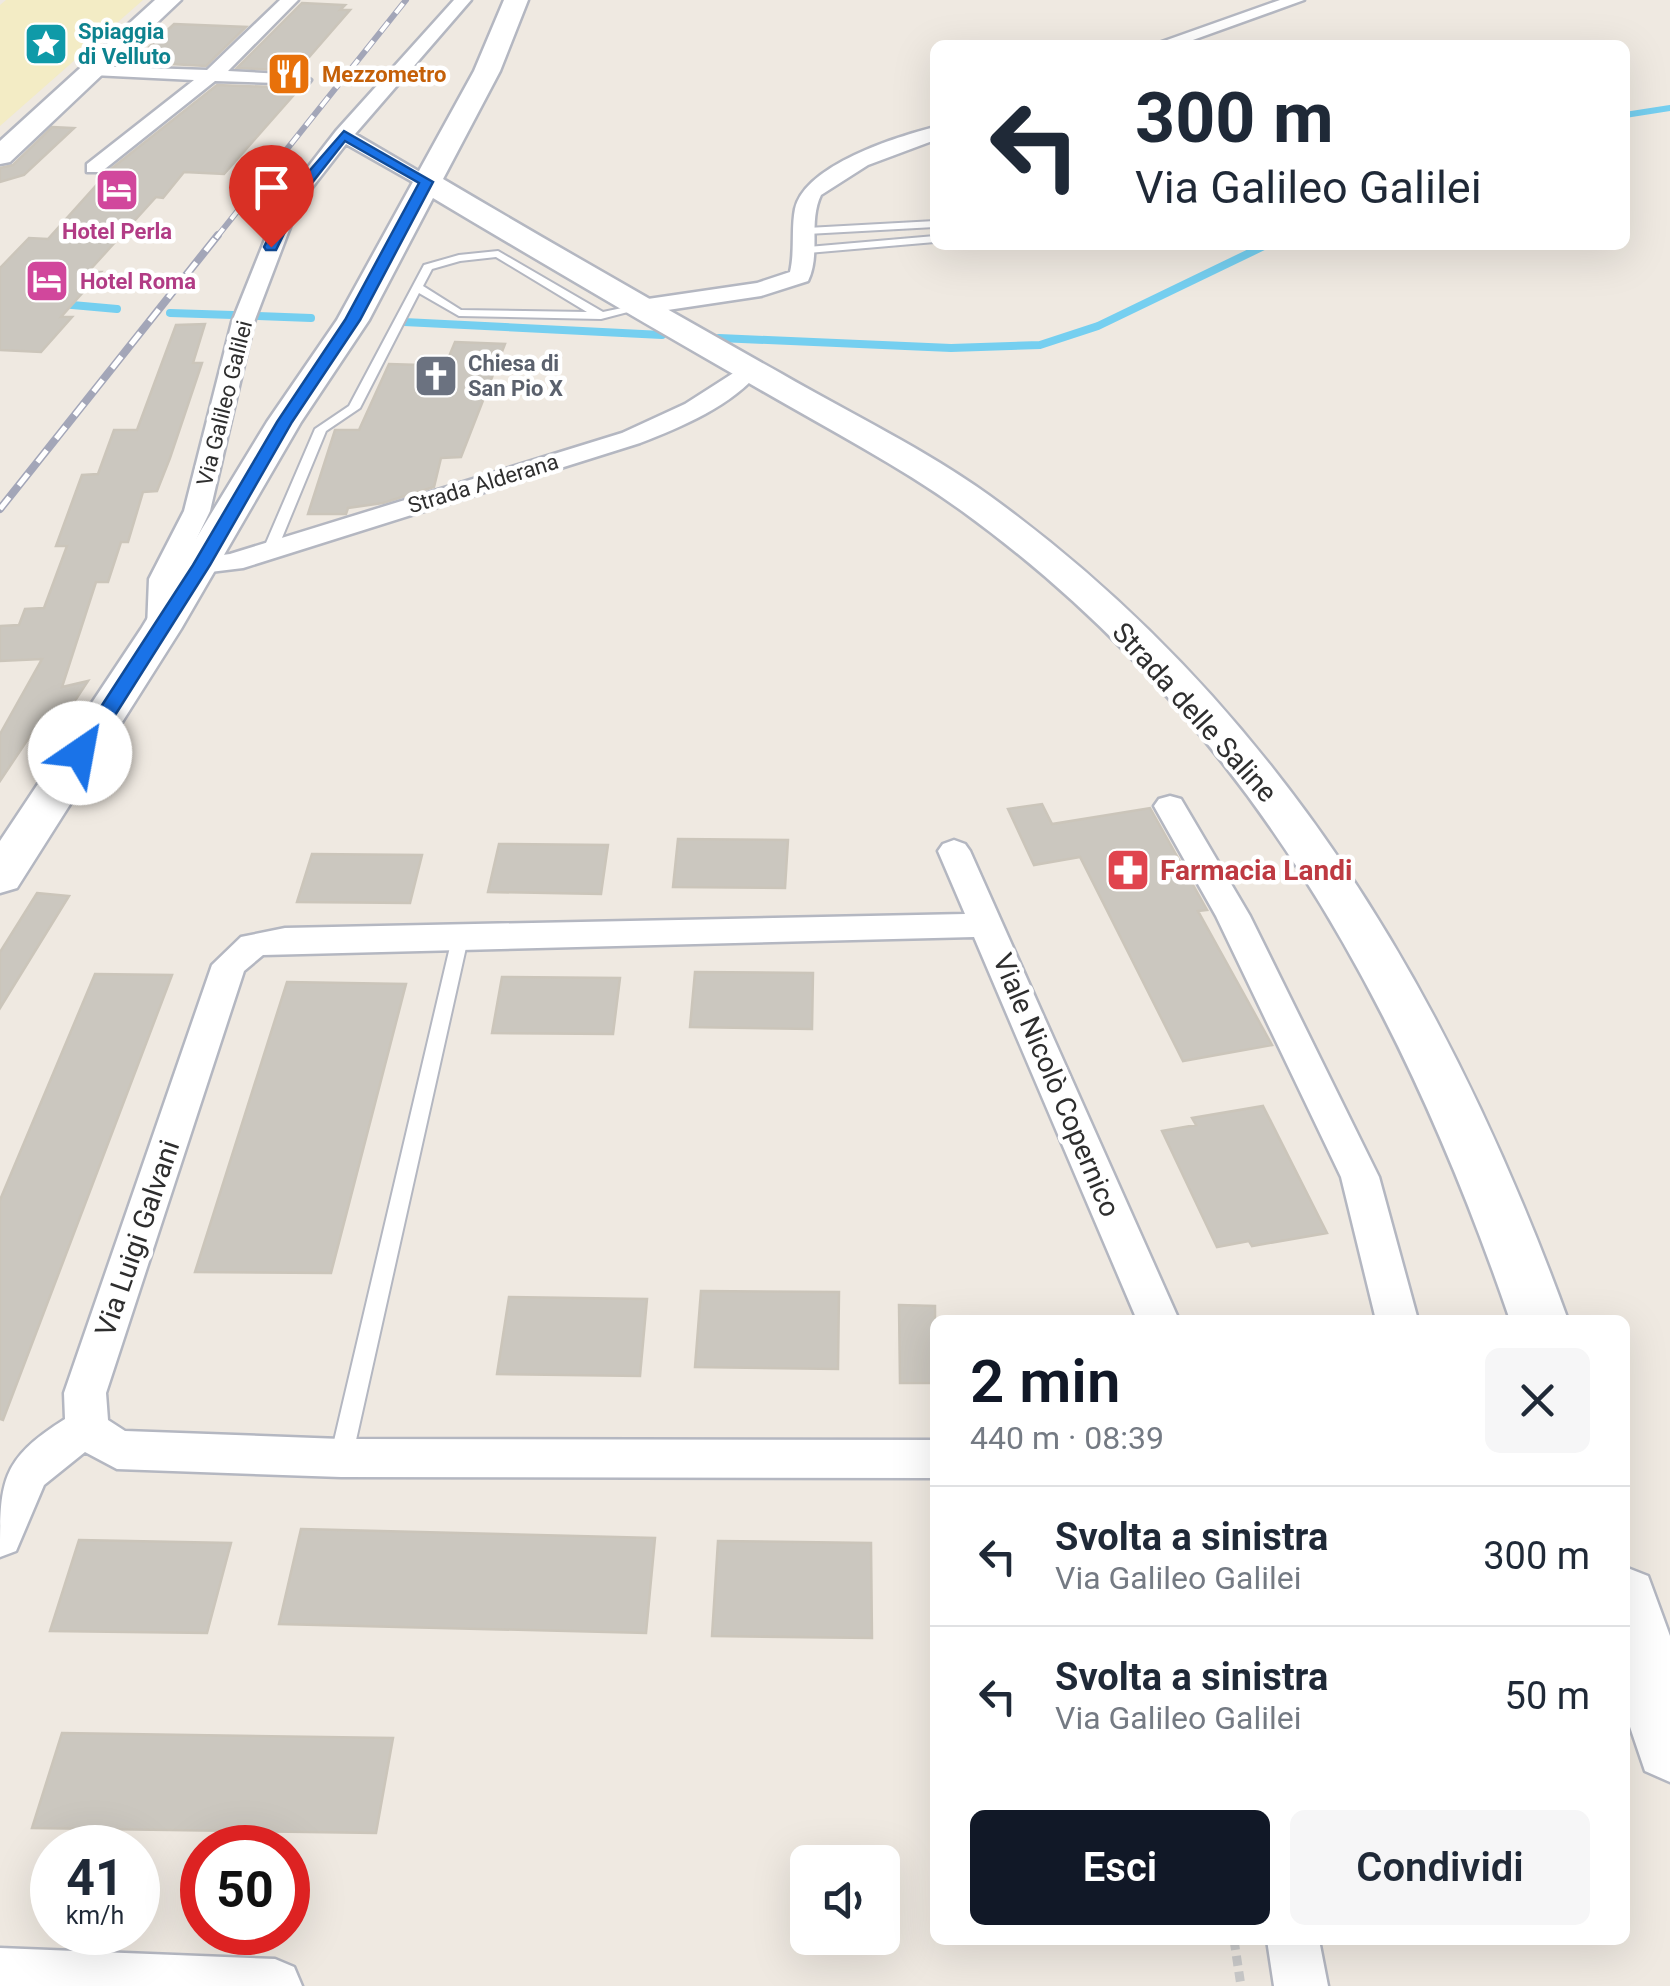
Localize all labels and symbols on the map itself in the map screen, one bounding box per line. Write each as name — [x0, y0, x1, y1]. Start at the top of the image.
place label: Spiaggia di Velluto — [78, 19, 171, 69]
place icon: Spiaggia di Velluto — [23, 21, 69, 67]
restaurant icon: Mezzometro — [266, 51, 312, 97]
place label: Mezzometro — [322, 62, 446, 87]
pin — [229, 145, 314, 248]
hotel icon: Hotel Perla — [94, 167, 140, 213]
place label: Hotel Perla — [62, 219, 172, 244]
hotel icon: Hotel Roma — [24, 258, 70, 304]
place label: Hotel Roma — [80, 269, 196, 294]
street label: Via Galileo Galilei — [192, 318, 257, 488]
place label: Chiesa di San Pio X — [468, 351, 563, 401]
church icon: Chiesa di San Pio X — [413, 353, 459, 399]
street label: Strada Alderana — [405, 449, 561, 518]
street label: Strada delle Saline — [1105, 616, 1284, 809]
position arrow — [28, 701, 132, 805]
pharmacy icon: Farmacia Landi — [1105, 847, 1151, 893]
place label: Farmacia Landi — [1160, 854, 1352, 887]
street label: Viale Nicolò Copernico — [986, 949, 1127, 1222]
street label: Via Luigi Galvani — [89, 1136, 186, 1340]
speed limit sign: 50 — [180, 1825, 310, 1955]

